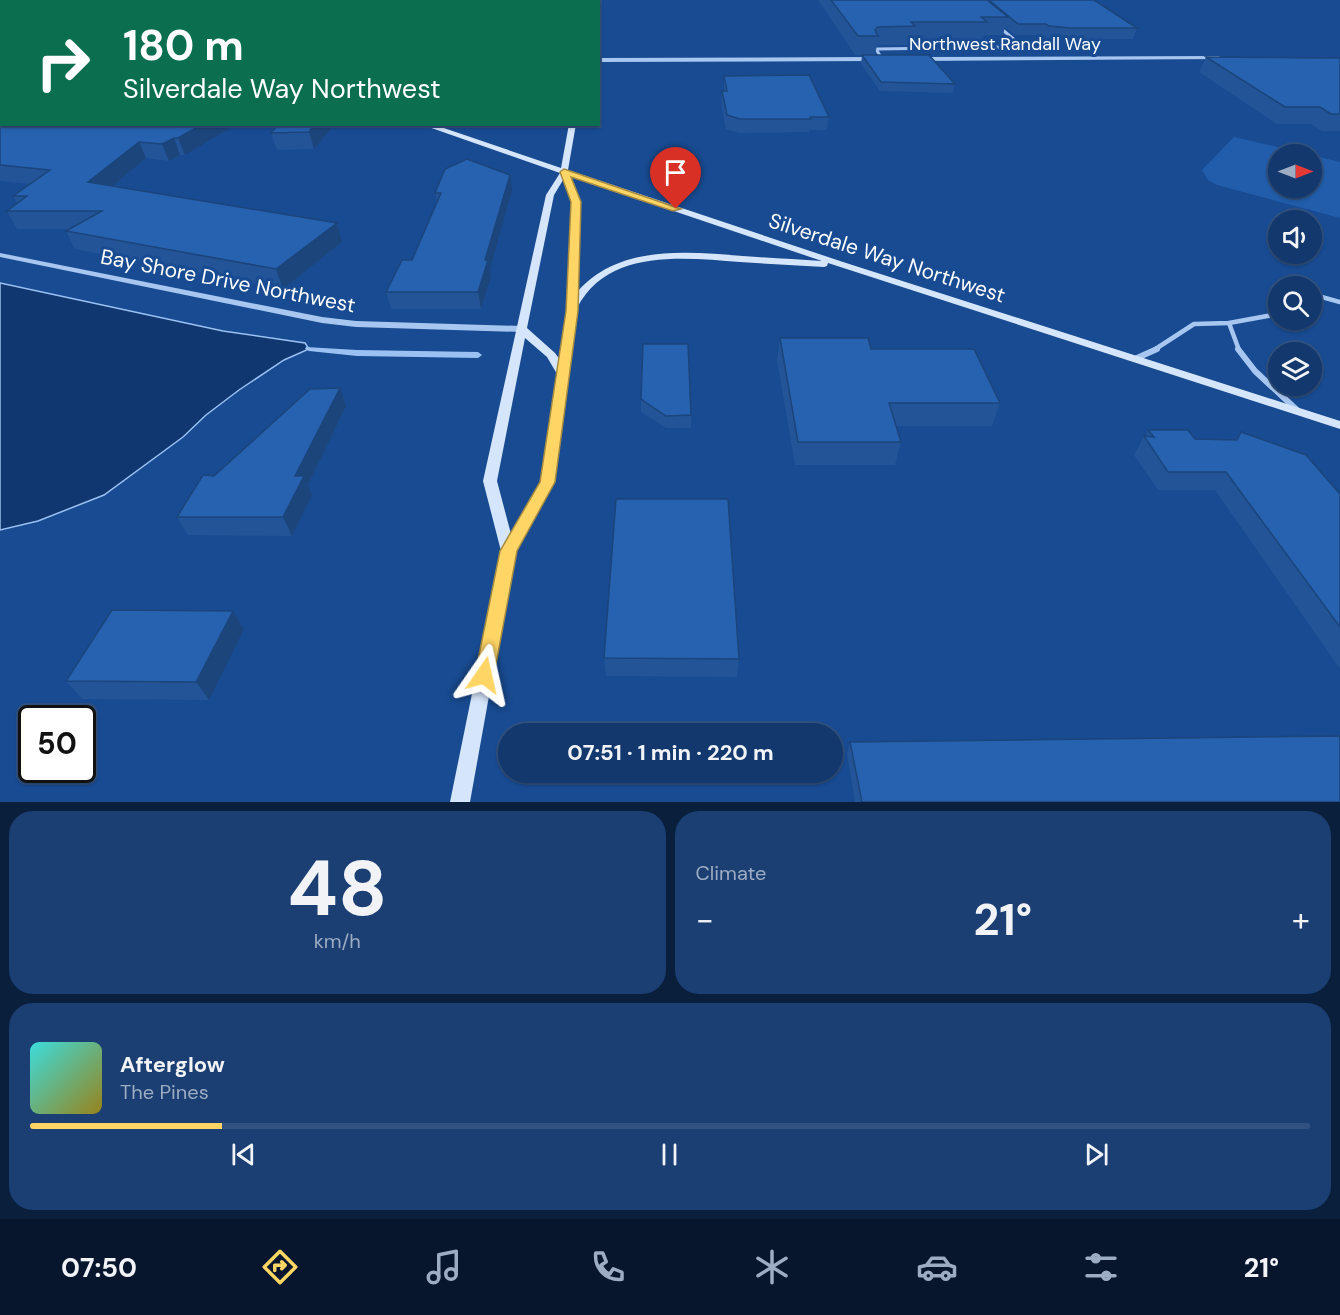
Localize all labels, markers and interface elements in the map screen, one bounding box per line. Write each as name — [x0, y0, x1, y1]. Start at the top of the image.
text: 180 m — [123, 18, 244, 73]
icon: right — [24, 24, 102, 102]
street label: Northwest Randall Way — [909, 32, 1101, 56]
text: Silverdale Way Northwest — [123, 71, 441, 106]
north arrow — [1268, 144, 1322, 198]
map controls — [1268, 144, 1322, 396]
pin — [650, 147, 701, 209]
icon: arrive — [659, 156, 692, 189]
street label: Silverdale Way Northwest — [765, 207, 1009, 309]
button: sound — [1268, 210, 1322, 264]
street label: Bay Shore Drive Northwest — [98, 243, 358, 319]
button: search — [1268, 276, 1322, 330]
button: layers — [1268, 342, 1322, 396]
position arrow — [452, 643, 516, 707]
speed limit sign: 50 — [18, 705, 96, 783]
text: 07:51 · 1 min · 220 m — [567, 738, 774, 767]
text: 48 — [287, 838, 387, 939]
text: Climate — [696, 860, 766, 886]
text: 21° — [973, 890, 1032, 949]
text: − — [696, 898, 714, 941]
text: + — [1292, 898, 1310, 941]
text: km/h — [314, 928, 361, 954]
text: Afterglow — [120, 1050, 225, 1079]
text: The Pines — [120, 1079, 209, 1105]
icon: previous — [227, 1138, 260, 1171]
icon: pause — [653, 1138, 686, 1171]
icon: next — [1080, 1138, 1113, 1171]
icon: directions — [259, 1246, 301, 1288]
icon: music — [423, 1246, 465, 1288]
icon: phone — [587, 1246, 629, 1288]
icon: climate — [751, 1246, 793, 1288]
icon: car — [916, 1246, 958, 1288]
icon: filters — [1080, 1246, 1122, 1288]
text: 07:50 — [61, 1250, 137, 1285]
text: 21° — [1244, 1250, 1279, 1285]

